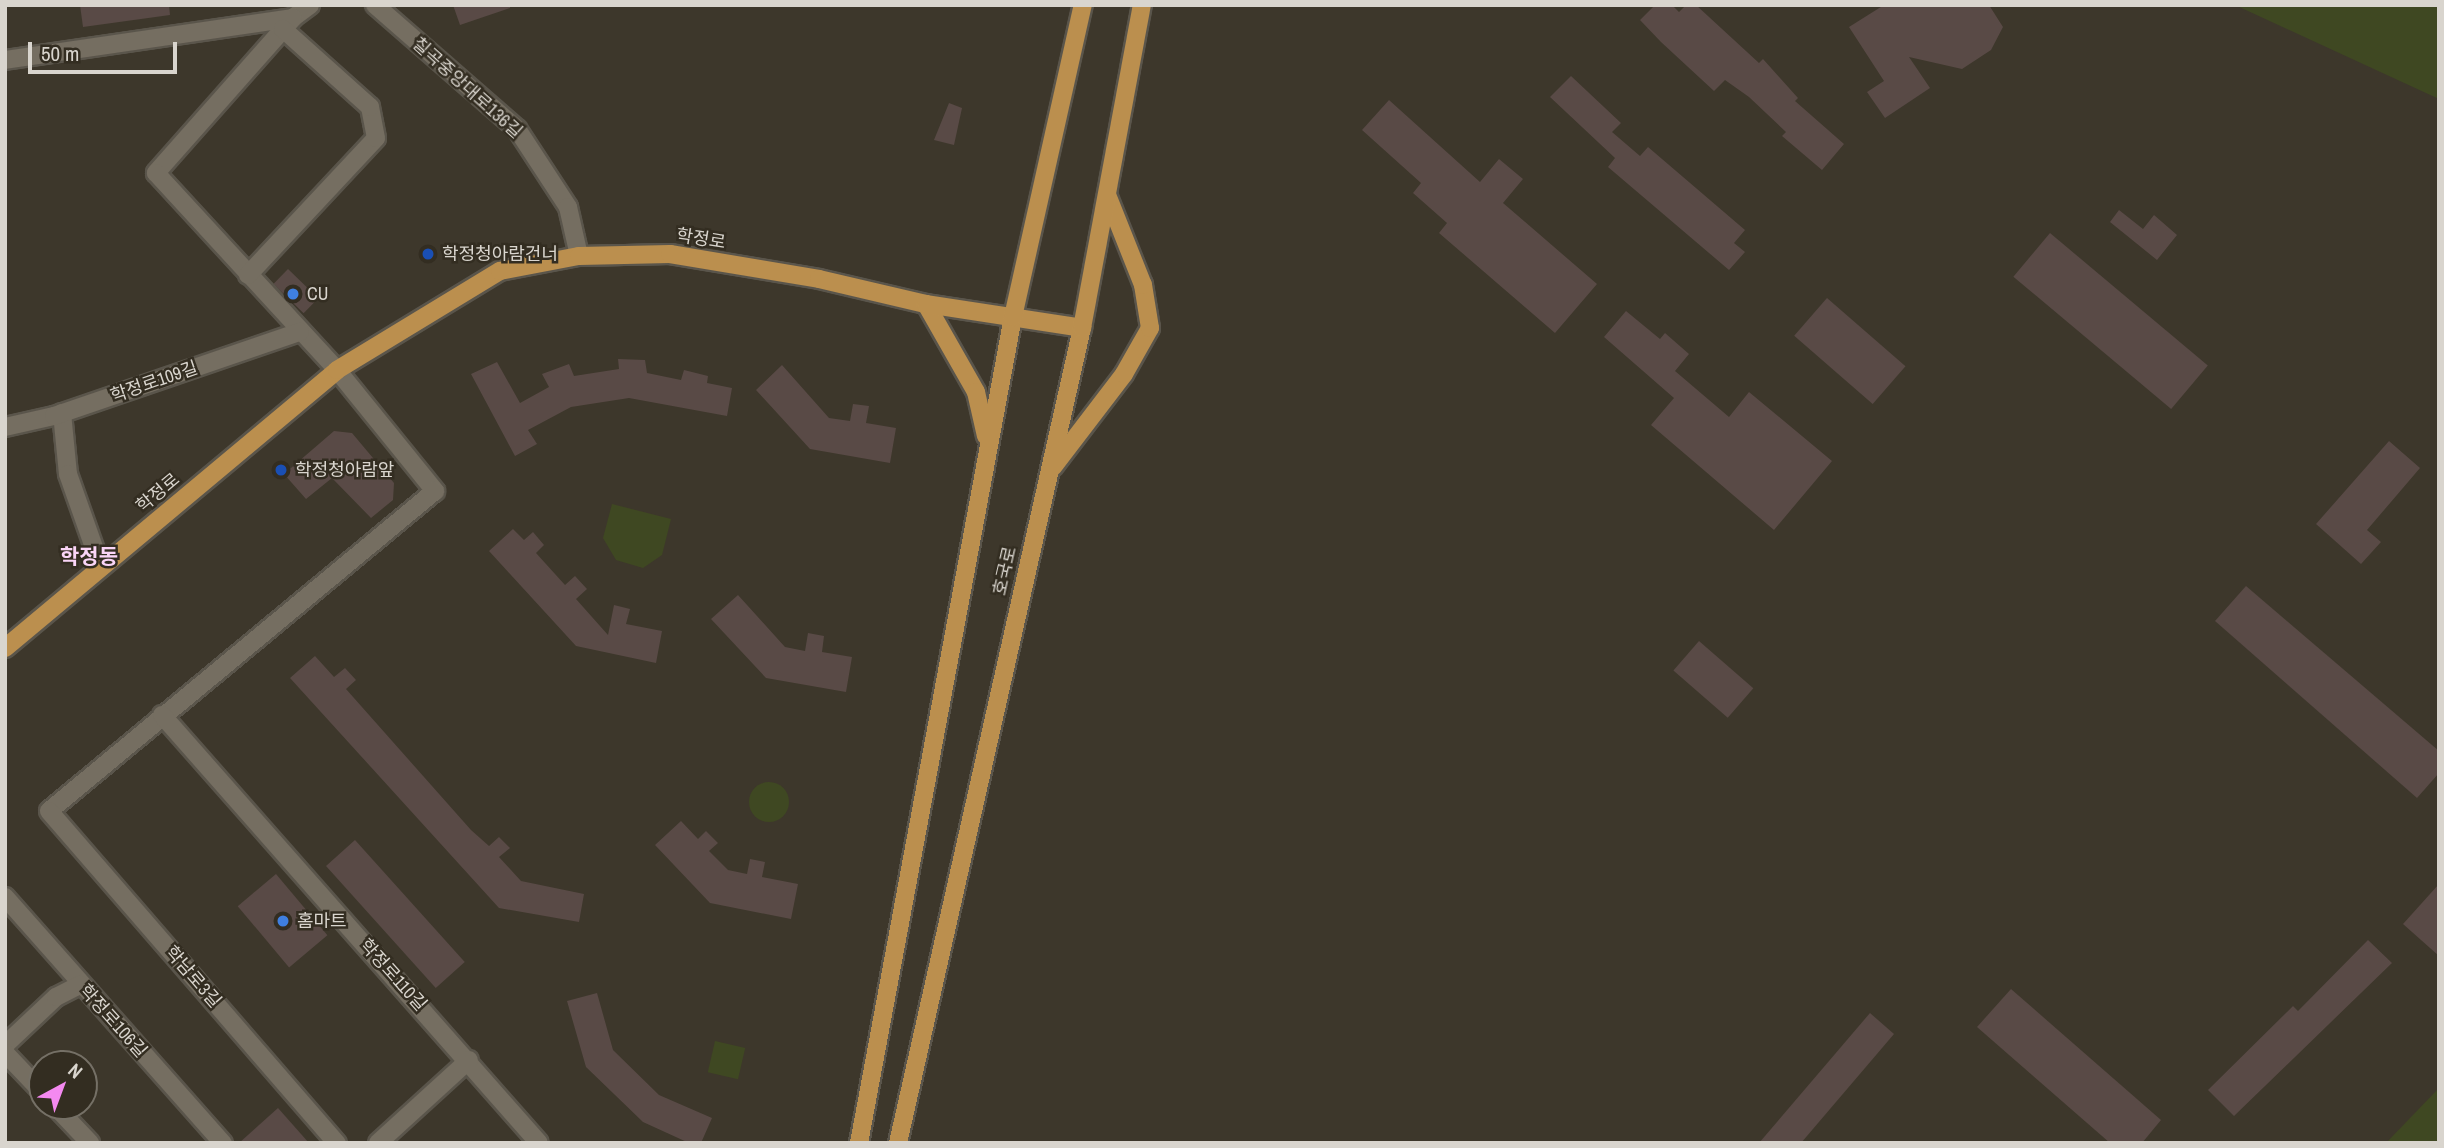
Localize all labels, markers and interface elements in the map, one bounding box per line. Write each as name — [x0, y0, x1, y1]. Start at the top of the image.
scale bar — [32, 28, 180, 72]
street label: 칠곡중앙대로136길 — [408, 33, 526, 143]
text: 50 m — [41, 39, 79, 68]
street label: 학정로 — [675, 224, 727, 254]
place label: 학정청아람건너 — [442, 243, 558, 265]
marker: 학정청아람건너 — [420, 246, 436, 262]
place label: CU — [307, 283, 328, 305]
marker: CU — [285, 286, 301, 302]
street label: 학정로109길 — [108, 357, 200, 407]
place label: 학정청아람앞 — [295, 459, 394, 481]
marker: 학정청아람앞 — [273, 462, 289, 478]
street label: 학정로 — [132, 469, 184, 517]
district label: 학정동 — [60, 544, 118, 570]
street label: 호국로 — [989, 544, 1021, 598]
place label: 홈마트 — [297, 910, 347, 932]
marker: 홈마트 — [275, 913, 291, 929]
street label: 학정로110길 — [355, 934, 431, 1016]
street label: 학남로3길 — [160, 942, 226, 1012]
street label: 학정로106길 — [75, 980, 151, 1062]
north arrow — [28, 1050, 98, 1120]
text: N — [63, 1057, 88, 1084]

